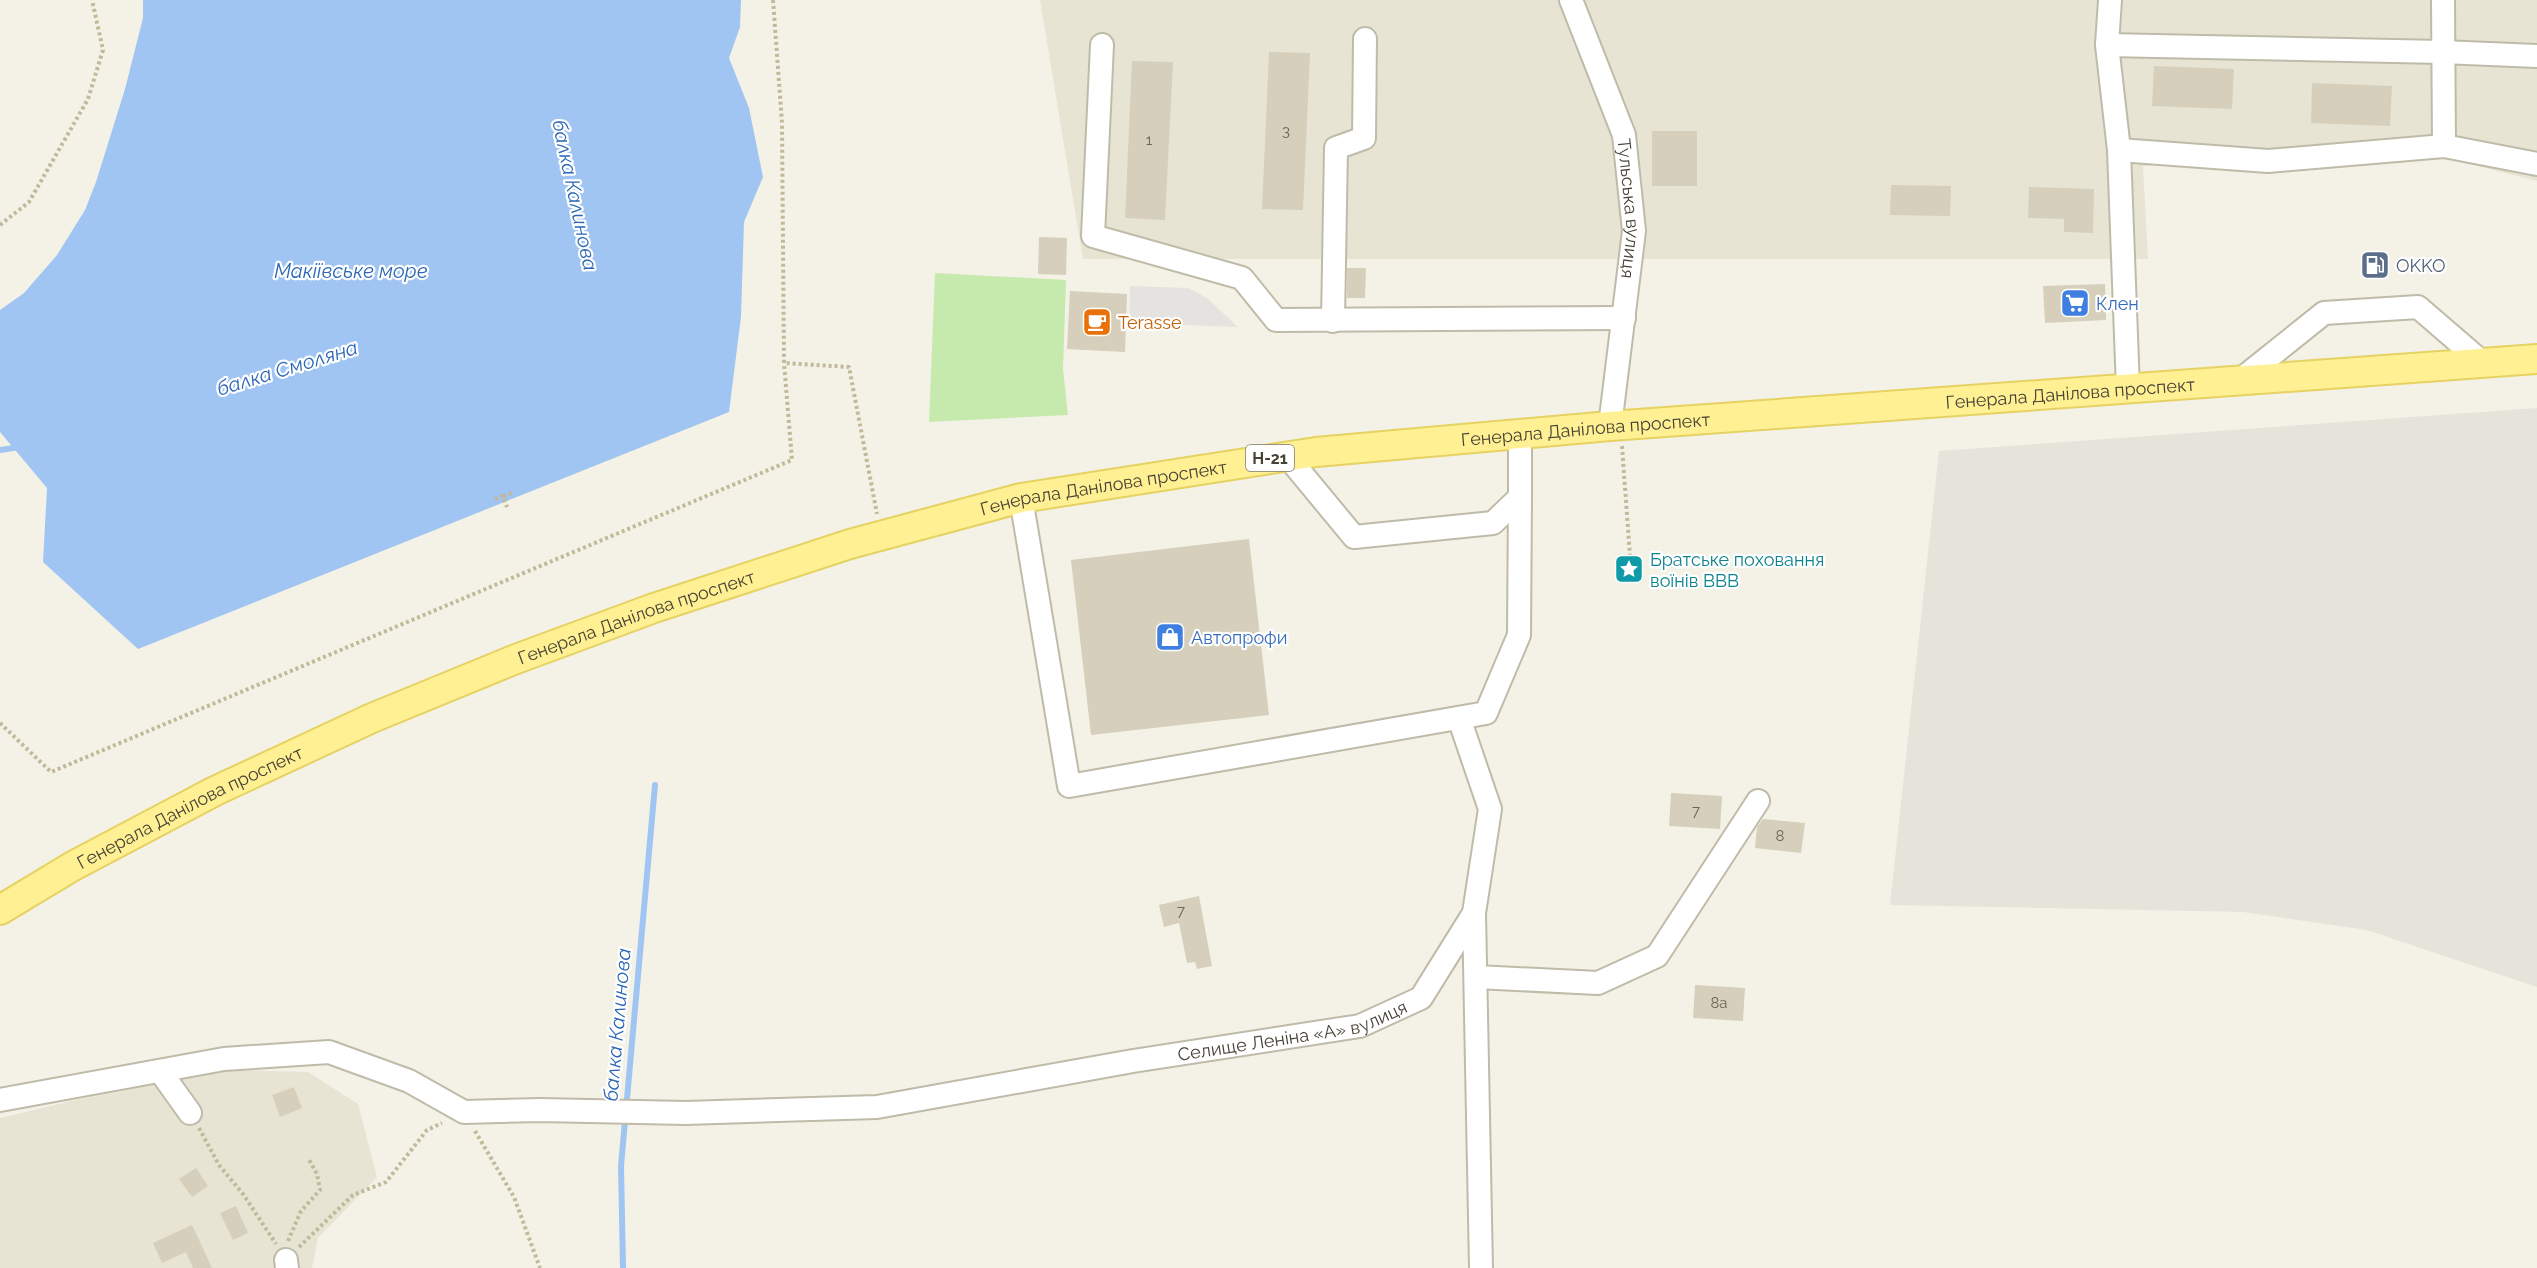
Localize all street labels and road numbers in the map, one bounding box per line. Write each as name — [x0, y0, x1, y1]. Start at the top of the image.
street label: Тульська вулиця — [1614, 137, 1645, 280]
street label: Генерала Данілова проспект — [1945, 373, 2196, 412]
street label: Генерала Данілова проспект — [1460, 408, 1711, 450]
road number: Н-21 — [1246, 445, 1294, 471]
street label: Генерала Данілова проспект — [978, 456, 1229, 519]
street label: Генерала Данілова проспект — [515, 565, 758, 668]
street label: Генерала Данілова проспект — [73, 741, 306, 873]
street label: Селище Леніна «А» вулиця — [1176, 996, 1410, 1064]

